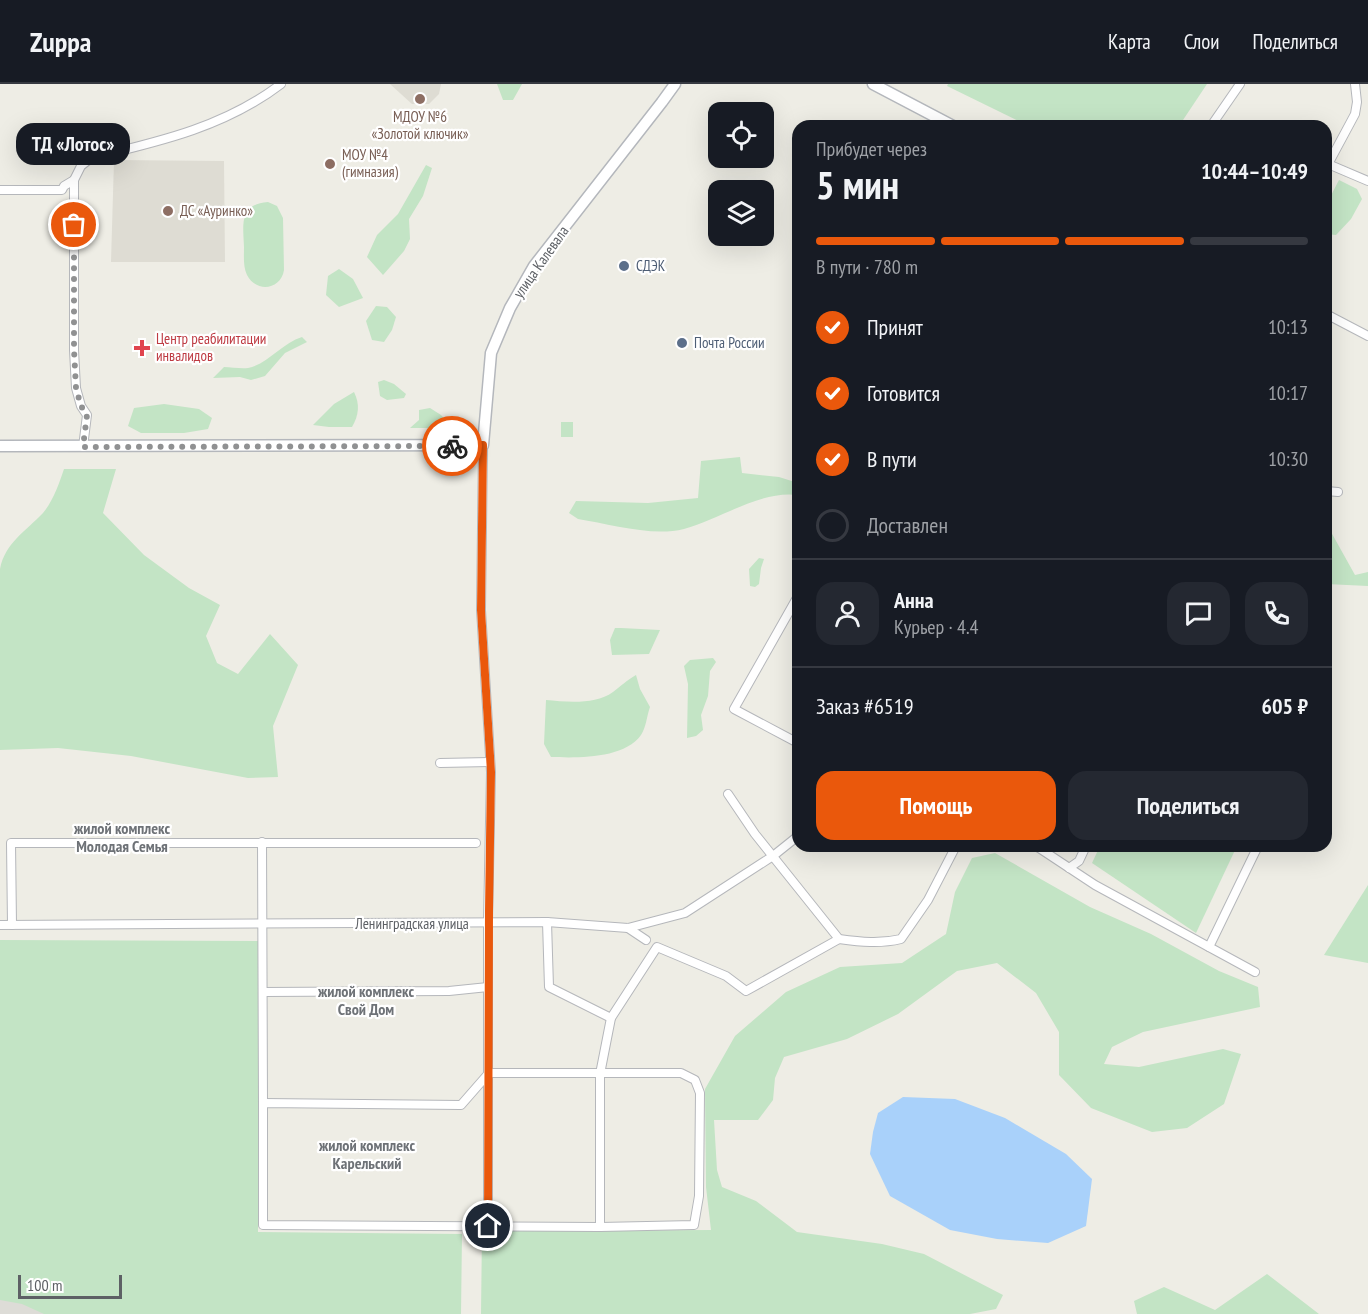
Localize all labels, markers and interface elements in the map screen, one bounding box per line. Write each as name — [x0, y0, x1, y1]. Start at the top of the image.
text: Zuppa — [30, 23, 91, 60]
text: Карта — [1108, 28, 1151, 55]
text: Слои — [1184, 28, 1219, 55]
text: Поделиться — [1252, 28, 1338, 55]
marker: МДОУ №6 «Золотой ключик» — [413, 92, 427, 106]
map controls — [708, 102, 774, 246]
button: locate — [708, 102, 774, 168]
place label: МДОУ №6 «Золотой ключик» — [371, 107, 469, 143]
callout: ТД «Лотос» — [17, 123, 131, 165]
text: ТД «Лотос» — [32, 131, 114, 157]
text: Прибудет через — [816, 136, 927, 162]
place label: МОУ №4 (гимназия) — [342, 145, 399, 181]
marker: МОУ №4 (гимназия) — [323, 157, 337, 171]
text: 10:44–10:49 — [1201, 157, 1308, 185]
text: 5 мин — [816, 159, 899, 210]
button: layers — [708, 180, 774, 246]
pin — [48, 199, 99, 250]
place label: ДС «Ауринко» — [180, 201, 253, 220]
marker: ДС «Ауринко» — [161, 204, 175, 218]
icon: bag — [57, 208, 90, 241]
street label: улица Калевала — [509, 222, 572, 301]
text: В пути · 780 m — [816, 254, 918, 280]
place label: СДЭК — [636, 256, 666, 275]
marker: СДЭК — [617, 259, 631, 273]
icon: check — [816, 311, 849, 344]
text: Принят — [867, 313, 923, 341]
text: 10:13 — [1268, 314, 1308, 340]
place label: Центр реабилитации инвалидов — [156, 329, 266, 365]
place label: Почта России — [694, 333, 765, 352]
marker: Почта России — [675, 336, 689, 350]
marker: Центр реабилитации инвалидов — [133, 339, 151, 357]
icon: check — [816, 377, 849, 410]
text: Готовится — [867, 379, 940, 407]
text: 10:17 — [1268, 380, 1308, 406]
courier — [422, 416, 482, 476]
icon: bike — [436, 430, 469, 463]
icon: check — [816, 443, 849, 476]
text: В пути — [867, 445, 917, 473]
text: 10:30 — [1268, 446, 1308, 472]
text: Доставлен — [867, 511, 948, 539]
button: person — [816, 582, 879, 645]
button: chat — [1167, 582, 1230, 645]
button: phone — [1245, 582, 1308, 645]
text: Анна — [894, 586, 934, 614]
text: Курьер · 4.4 — [894, 614, 979, 640]
text: Заказ #6519 — [816, 692, 914, 720]
text: 605 ₽ — [1261, 692, 1308, 720]
button: Помощь — [816, 771, 1056, 840]
button: Поделиться — [1068, 771, 1308, 840]
district label: жилой комплекс Молодая Семья — [73, 818, 170, 856]
street label: Ленинградская улица — [354, 914, 469, 933]
district label: жилой комплекс Свой Дом — [317, 981, 414, 1019]
district label: жилой комплекс Карельский — [318, 1135, 415, 1173]
pin — [462, 1200, 513, 1251]
icon: home — [471, 1209, 504, 1242]
scale bar — [18, 1272, 122, 1300]
text: 100 m — [27, 1275, 62, 1295]

